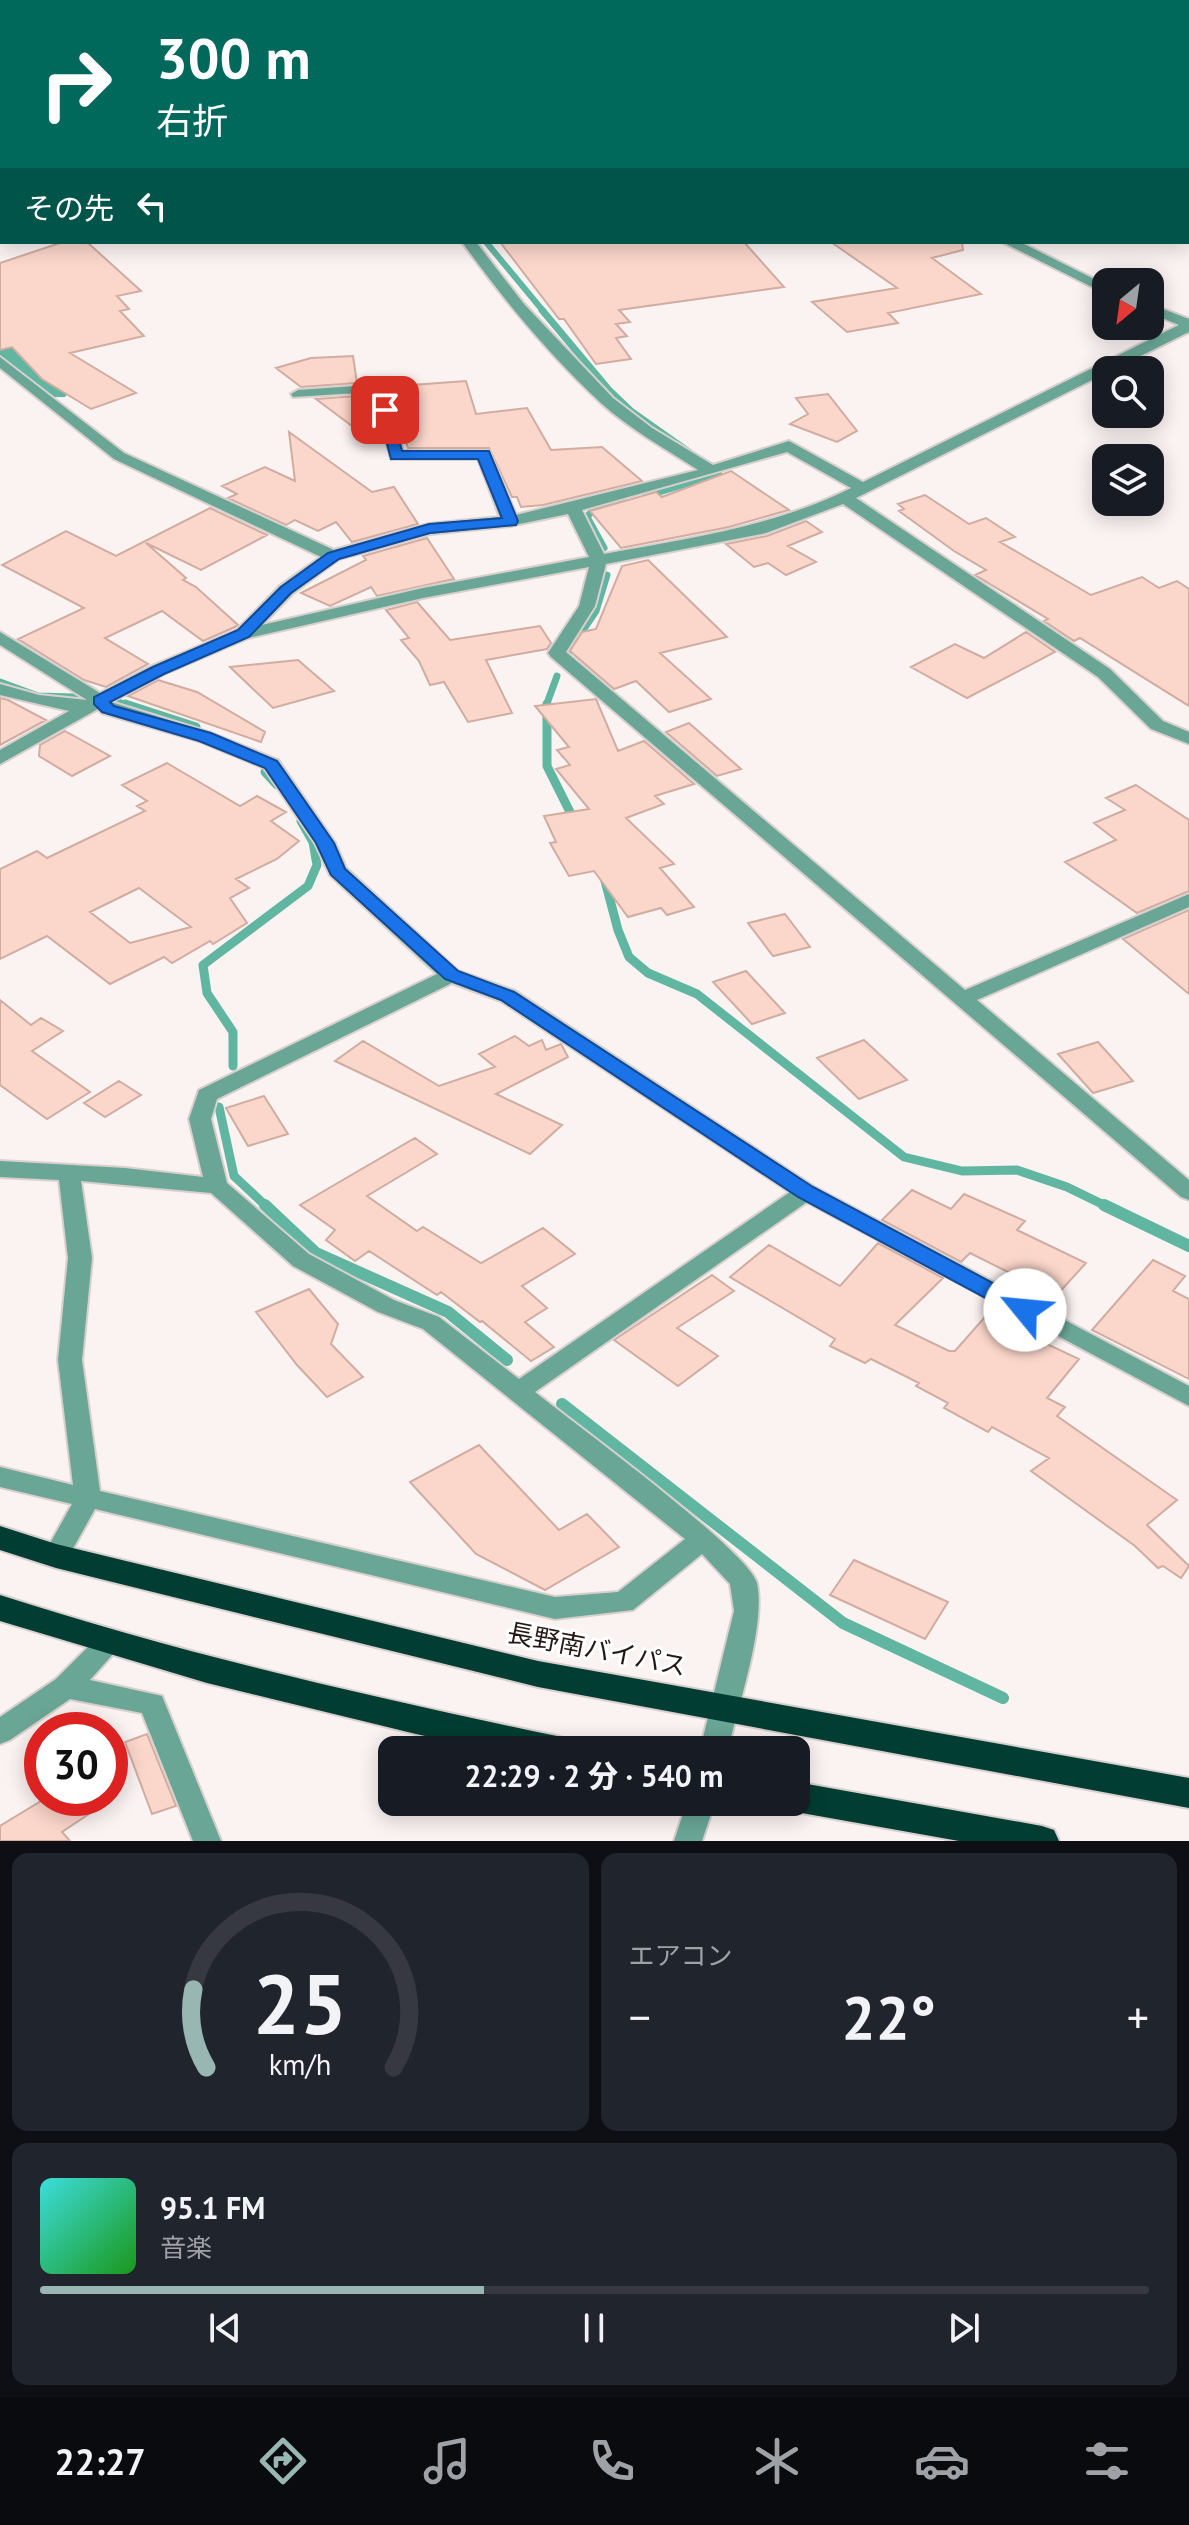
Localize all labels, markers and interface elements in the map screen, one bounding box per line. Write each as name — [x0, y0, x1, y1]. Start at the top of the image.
text: 300 m — [156, 22, 311, 94]
icon: right — [24, 32, 128, 136]
text: 右折 — [156, 97, 228, 144]
icon: left — [130, 184, 174, 228]
text: その先 — [24, 188, 114, 227]
north arrow — [1092, 268, 1164, 340]
map controls — [1092, 268, 1164, 516]
button: search — [1092, 356, 1164, 428]
pin — [351, 376, 419, 444]
icon: arrive — [363, 388, 407, 432]
button: layers — [1092, 444, 1164, 516]
position arrow — [983, 1268, 1067, 1352]
street label: 長野南バイパス — [505, 1615, 689, 1683]
speed limit sign: 30 — [24, 1712, 128, 1816]
text: 22:29 · 2 分 · 540 m — [464, 1756, 724, 1795]
text: エアコン — [629, 1939, 733, 1972]
text: 25 — [253, 1949, 347, 2057]
text: 22° — [842, 1978, 936, 2056]
text: − — [629, 1988, 651, 2045]
text: + — [1127, 1988, 1149, 2045]
text: km/h — [269, 2046, 332, 2083]
text: 95.1 FM — [160, 2188, 265, 2227]
text: 音楽 — [160, 2231, 212, 2264]
icon: previous — [203, 2306, 247, 2350]
icon: pause — [572, 2306, 616, 2350]
icon: next — [942, 2306, 986, 2350]
icon: directions — [255, 2433, 311, 2489]
icon: music — [419, 2433, 475, 2489]
icon: phone — [584, 2433, 640, 2489]
icon: climate — [749, 2433, 805, 2489]
icon: car — [914, 2433, 970, 2489]
icon: filters — [1079, 2433, 1135, 2489]
text: 22:27 — [54, 2438, 146, 2485]

